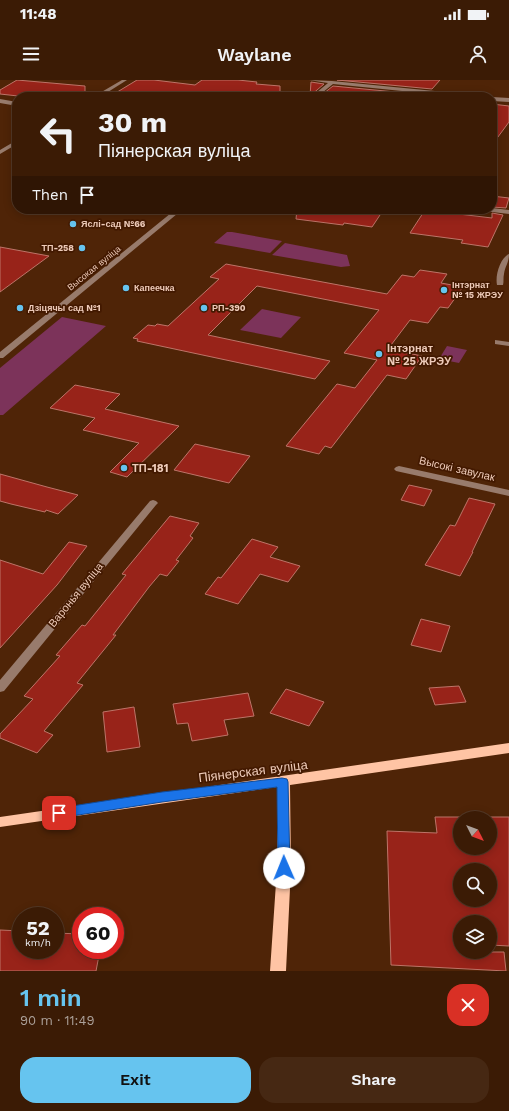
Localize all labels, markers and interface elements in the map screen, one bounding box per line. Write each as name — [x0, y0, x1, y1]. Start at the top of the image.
text: 11:48 — [20, 5, 57, 23]
icon: menu — [20, 43, 42, 65]
icon: person — [467, 43, 489, 65]
text: Waylane — [217, 44, 292, 65]
text: 30 m — [98, 106, 167, 139]
icon: left — [32, 108, 84, 160]
text: Піянерская вуліца — [98, 140, 250, 161]
icon: arrive — [76, 184, 98, 206]
text: Then — [32, 186, 68, 204]
marker: Яслі-сад №66 — [68, 219, 78, 229]
place label: Яслі-сад №66 — [81, 219, 146, 229]
place label: ТП-258 — [41, 243, 74, 253]
marker: ТП-258 — [77, 243, 87, 253]
street label: Высокая вуліца — [65, 244, 123, 292]
place label: Інтэрнат № 15 ЖРЭУ — [452, 280, 503, 300]
marker: Капеечка — [121, 283, 131, 293]
place label: Капеечка — [134, 283, 176, 293]
marker: Інтэрнат № 15 ЖРЭУ — [439, 285, 449, 295]
marker: Дзіцячы сад №1 — [15, 303, 25, 313]
place label: Дзіцячы сад №1 — [28, 303, 101, 313]
marker: РП-390 — [199, 303, 209, 313]
place label: РП-390 — [212, 303, 246, 313]
place label: Інтэрнат № 25 ЖРЭУ — [387, 342, 451, 368]
marker: Інтэрнат № 25 ЖРЭУ — [374, 349, 384, 359]
street label: Высокі завулак — [418, 454, 496, 484]
place label: ТП-181 — [132, 462, 168, 475]
marker: ТП-181 — [119, 463, 129, 473]
street label: Варонья вуліца — [46, 559, 107, 630]
street label: Піянерская вуліца — [197, 757, 309, 785]
pin — [42, 796, 76, 830]
icon: arrive — [48, 802, 70, 824]
north arrow — [453, 811, 497, 855]
map controls — [453, 811, 497, 959]
position arrow — [263, 847, 305, 889]
button: search — [453, 863, 497, 907]
speed limit sign: 60 — [72, 907, 124, 959]
button: layers — [453, 915, 497, 959]
text: 52 — [26, 916, 50, 940]
text: km/h — [25, 937, 51, 948]
text: 1 min — [20, 984, 82, 1012]
button: close — [447, 984, 489, 1026]
text: 90 m · 11:49 — [20, 1013, 94, 1028]
button: Exit — [20, 1057, 251, 1103]
button: Share — [259, 1057, 489, 1103]

